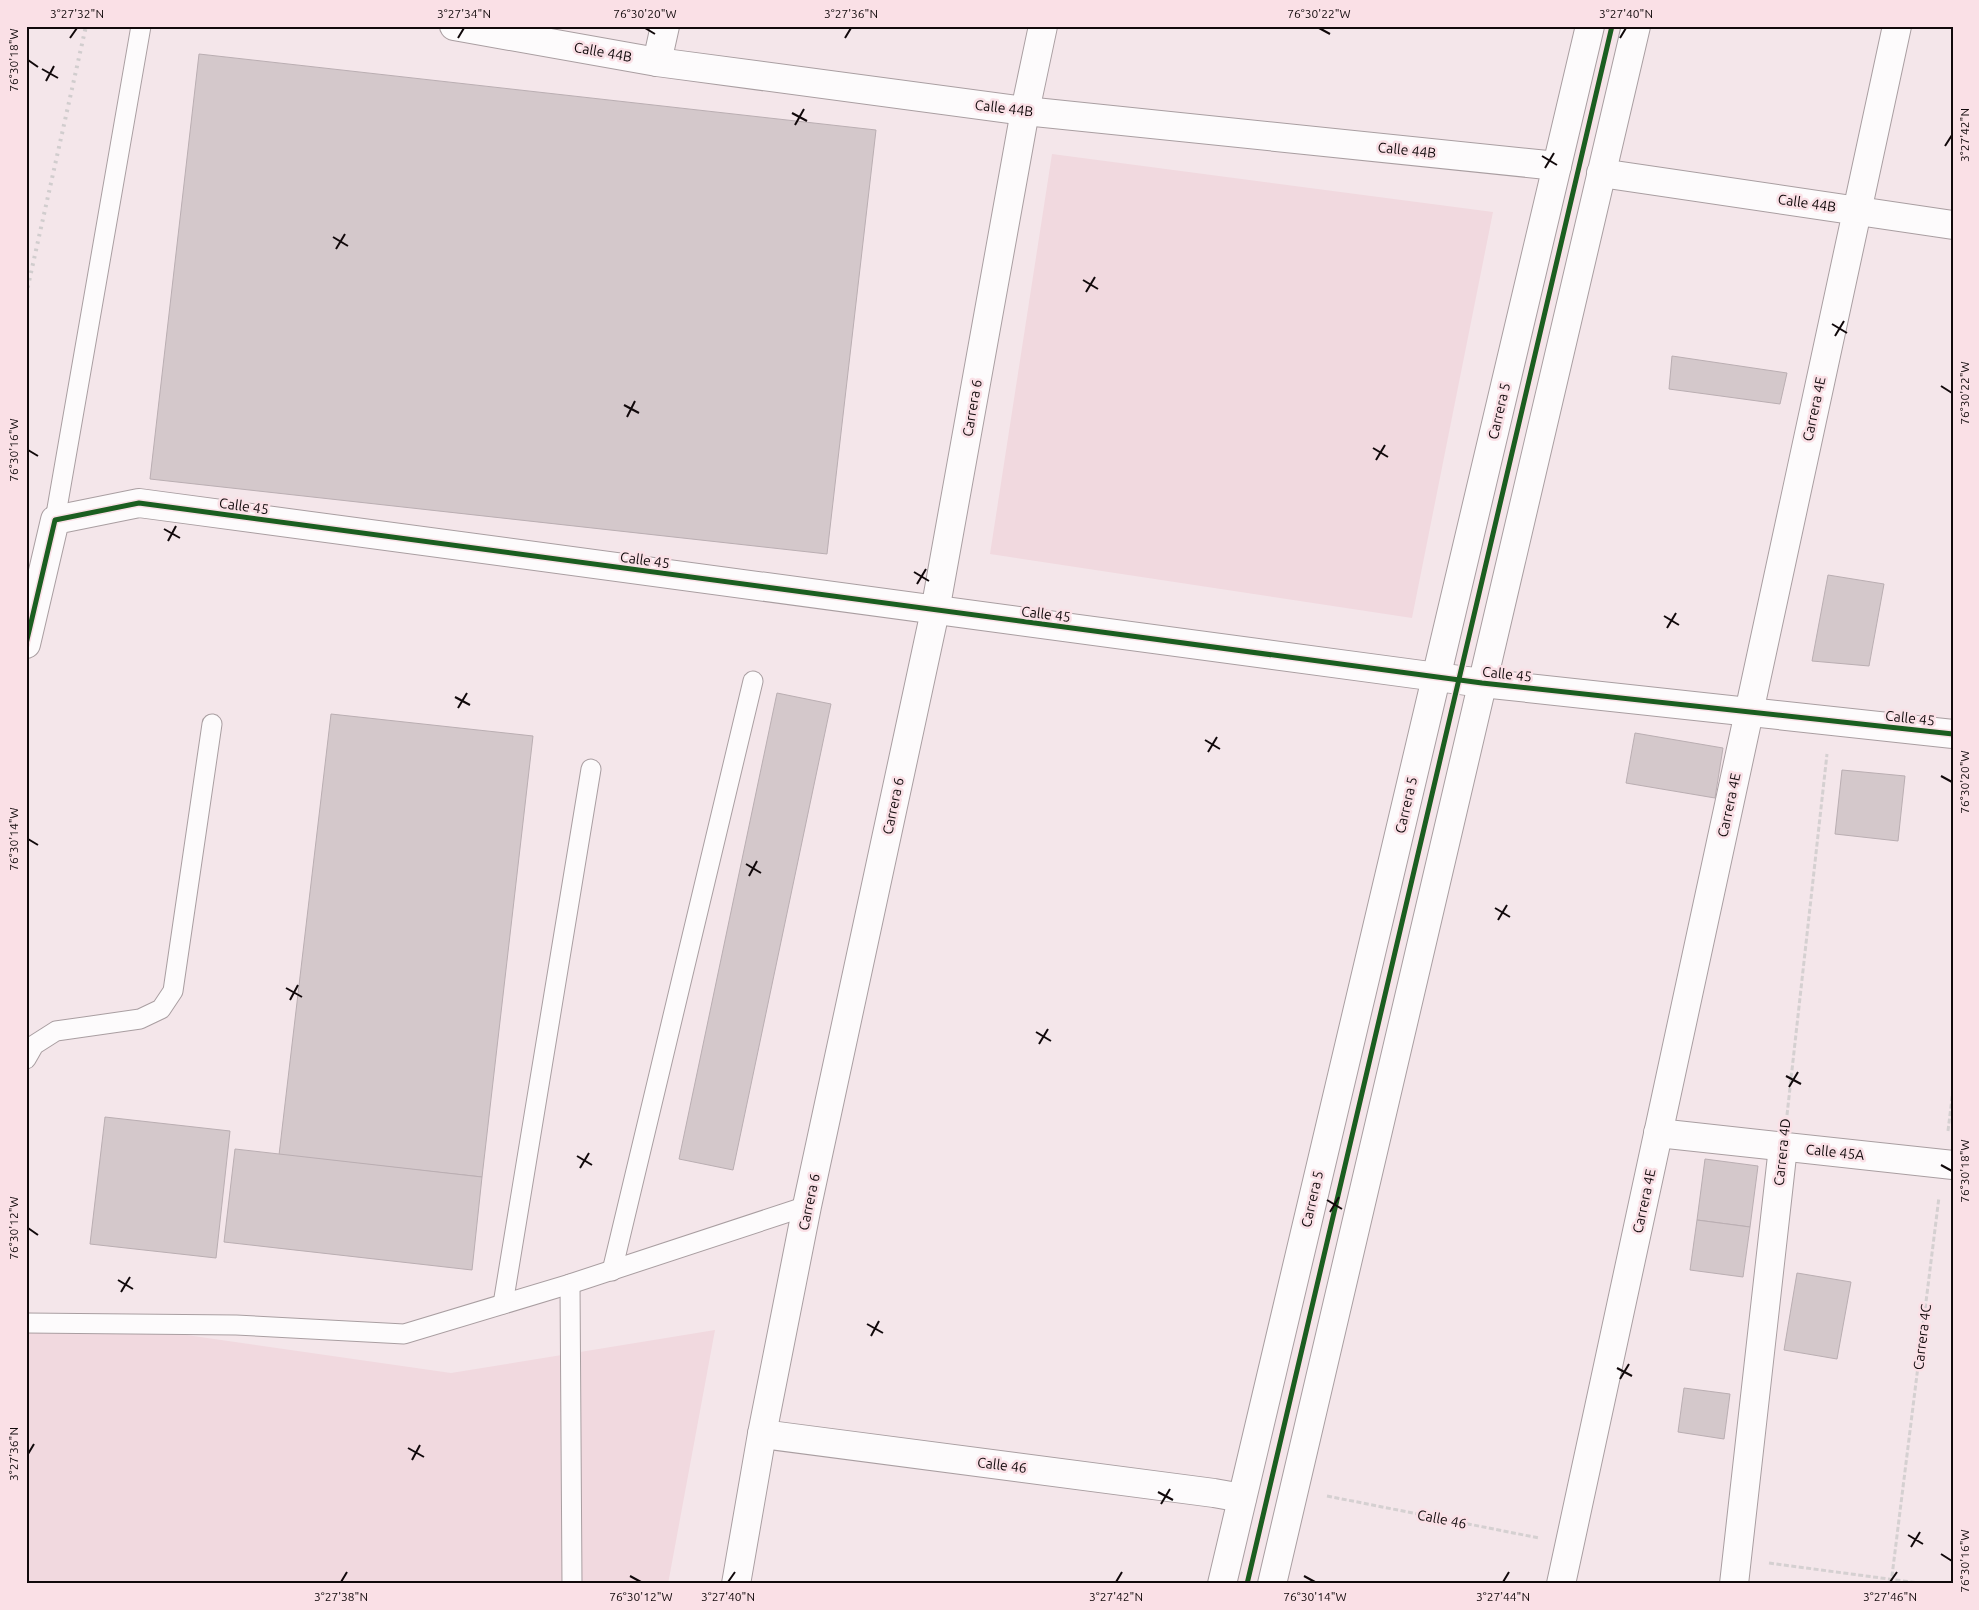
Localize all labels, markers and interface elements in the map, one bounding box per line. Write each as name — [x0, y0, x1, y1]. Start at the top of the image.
text: 3°27'32"N — [50, 7, 104, 20]
text: 3°27'34"N — [437, 7, 491, 20]
text: 76°30'20"W — [613, 7, 677, 20]
text: 3°27'36"N — [824, 7, 878, 20]
text: 76°30'22"W — [1287, 7, 1351, 20]
text: 3°27'40"N — [1599, 7, 1653, 20]
text: 76°30'18"W — [7, 28, 20, 92]
street label: Calle 44B — [573, 39, 633, 65]
street label: Calle 44B — [974, 96, 1034, 120]
text: 3°27'42"N — [1958, 108, 1971, 162]
street label: Calle 44B — [1377, 139, 1437, 161]
street label: Calle 44B — [1777, 191, 1837, 215]
text: 76°30'22"W — [1958, 361, 1971, 425]
street label: Carrera 4E — [1799, 375, 1829, 443]
street label: Carrera 6 — [959, 378, 985, 438]
street label: Carrera 5 — [1485, 381, 1513, 441]
text: 76°30'16"W — [7, 418, 20, 482]
street label: Calle 45 — [218, 495, 270, 517]
street label: Calle 45 — [619, 549, 671, 571]
street label: Calle 45 — [1020, 603, 1072, 625]
street label: Calle 45 — [1481, 663, 1533, 685]
street label: Calle 45 — [1884, 707, 1936, 729]
text: 76°30'20"W — [1958, 750, 1971, 814]
street label: Carrera 4E — [1714, 771, 1744, 839]
street label: Carrera 5 — [1392, 775, 1420, 835]
street label: Carrera 6 — [879, 776, 907, 836]
text: 76°30'14"W — [7, 807, 20, 871]
street label: Carrera 4D — [1771, 1117, 1794, 1186]
text: 76°30'18"W — [1958, 1139, 1971, 1203]
street label: Calle 45A — [1805, 1141, 1865, 1163]
street label: Carrera 4E — [1629, 1167, 1659, 1235]
street label: Carrera 5 — [1298, 1169, 1326, 1229]
street label: Carrera 6 — [795, 1172, 823, 1232]
text: 76°30'12"W — [7, 1196, 20, 1260]
street label: Carrera 4C — [1910, 1303, 1934, 1371]
text: 3°27'36"N — [7, 1427, 20, 1481]
street label: Calle 46 — [976, 1454, 1028, 1476]
street label: Calle 46 — [1416, 1506, 1468, 1532]
text: 76°30'16"W — [1958, 1529, 1971, 1593]
text: 3°27'38"N — [314, 1590, 368, 1603]
text: 76°30'12"W — [609, 1590, 673, 1603]
text: 3°27'40"N — [701, 1590, 755, 1603]
text: 3°27'42"N — [1089, 1590, 1143, 1603]
text: 76°30'14"W — [1283, 1590, 1347, 1603]
text: 3°27'44"N — [1476, 1590, 1530, 1603]
text: 3°27'46"N — [1863, 1590, 1917, 1603]

